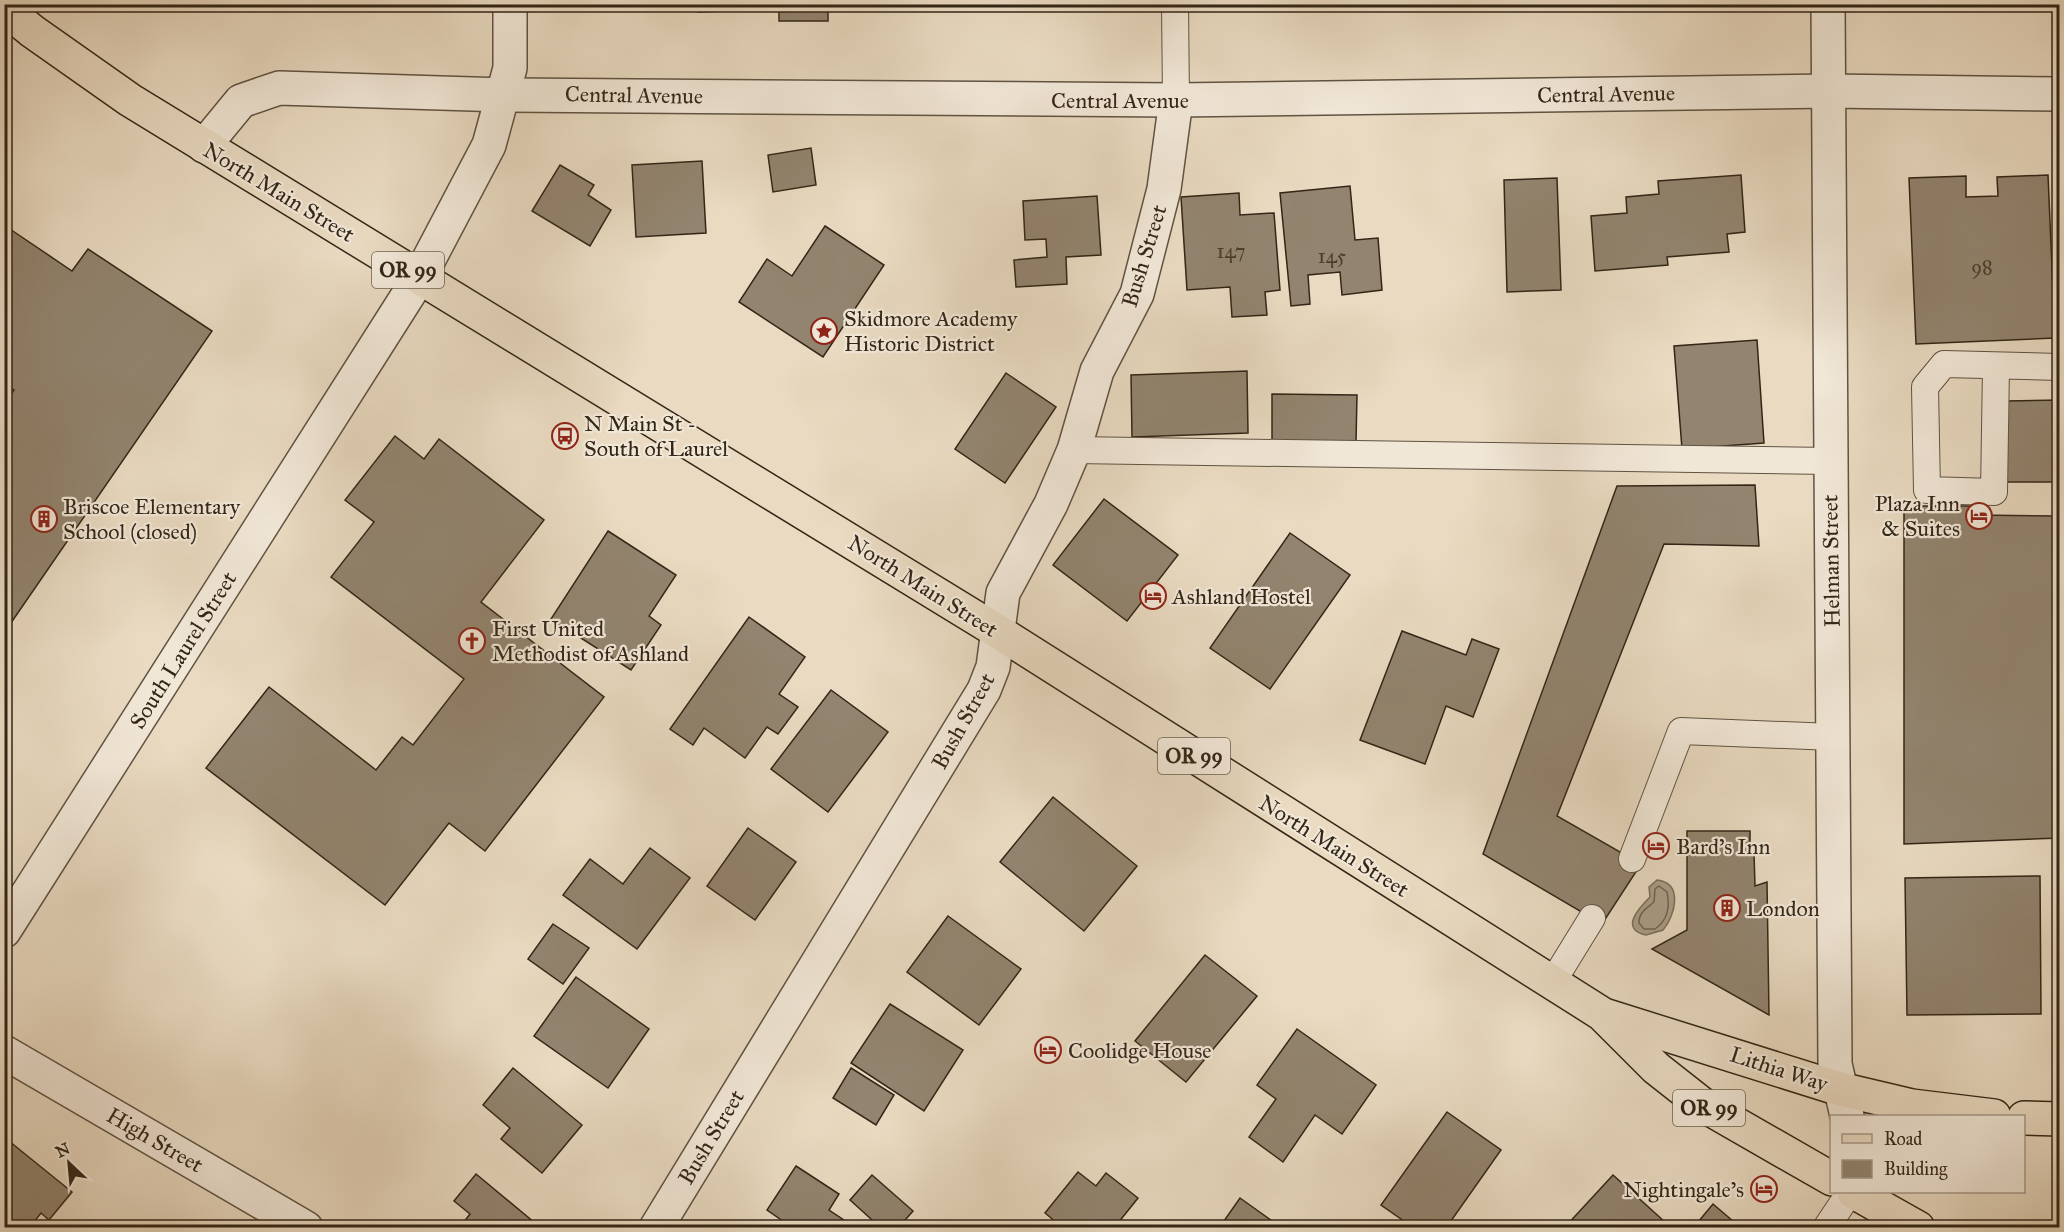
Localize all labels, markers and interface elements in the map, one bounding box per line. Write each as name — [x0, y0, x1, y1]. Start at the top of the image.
street label: Central Avenue — [1537, 79, 1675, 109]
street label: Central Avenue — [565, 80, 703, 110]
street label: Central Avenue — [1051, 87, 1189, 114]
street label: North Main Street — [198, 136, 360, 248]
street label: Bush Street — [1116, 201, 1172, 311]
house number: 147 — [1217, 239, 1245, 263]
house number: 145 — [1318, 244, 1346, 268]
road number: OR 99 — [372, 252, 444, 288]
house number: 98 — [1971, 255, 1993, 279]
place label: Skidmore Academy Historic District — [844, 305, 1018, 357]
place icon: Skidmore Academy Historic District — [809, 316, 839, 346]
place label: N Main St - South of Laurel — [584, 410, 728, 462]
bus stop icon: N Main St - South of Laurel — [550, 421, 580, 451]
place label: Plaza Inn & Suites — [1875, 490, 1960, 542]
place label: Briscoe Elementary School (closed) — [63, 493, 241, 545]
street label: Helman Street — [1816, 494, 1846, 628]
hotel icon: Plaza Inn & Suites — [1964, 501, 1994, 531]
building icon: Briscoe Elementary School (closed) — [29, 504, 59, 534]
street label: North Main Street — [843, 529, 1003, 643]
street label: South Laurel Street — [124, 566, 242, 734]
hotel icon: Ashland Hostel — [1138, 581, 1168, 611]
place label: Ashland Hostel — [1171, 583, 1311, 610]
place label: First United Methodist of Ashland — [492, 615, 689, 667]
church icon: First United Methodist of Ashland — [457, 626, 487, 656]
street label: Bush Street — [926, 668, 1001, 774]
road number: OR 99 — [1158, 738, 1230, 774]
street label: North Main Street — [1254, 789, 1414, 903]
hotel icon: Bard's Inn — [1641, 831, 1671, 861]
place label: Bard's Inn — [1676, 833, 1770, 860]
building icon: London — [1712, 893, 1742, 923]
place label: London — [1746, 895, 1820, 922]
hotel icon: Coolidge House — [1033, 1035, 1063, 1065]
place label: Coolidge House — [1068, 1037, 1211, 1064]
street label: Lithia Way — [1727, 1040, 1832, 1098]
street label: Bush Street — [672, 1084, 750, 1189]
road number: OR 99 — [1673, 1090, 1745, 1126]
street label: High Street — [102, 1102, 208, 1179]
legend — [1830, 1115, 2025, 1193]
text: Road — [1884, 1128, 1922, 1150]
north arrow — [39, 1133, 99, 1193]
text: N — [52, 1138, 73, 1161]
text: Building — [1884, 1158, 1948, 1181]
hotel icon: Nightingale's — [1749, 1174, 1779, 1204]
place label: Nightingale's — [1623, 1176, 1744, 1203]

